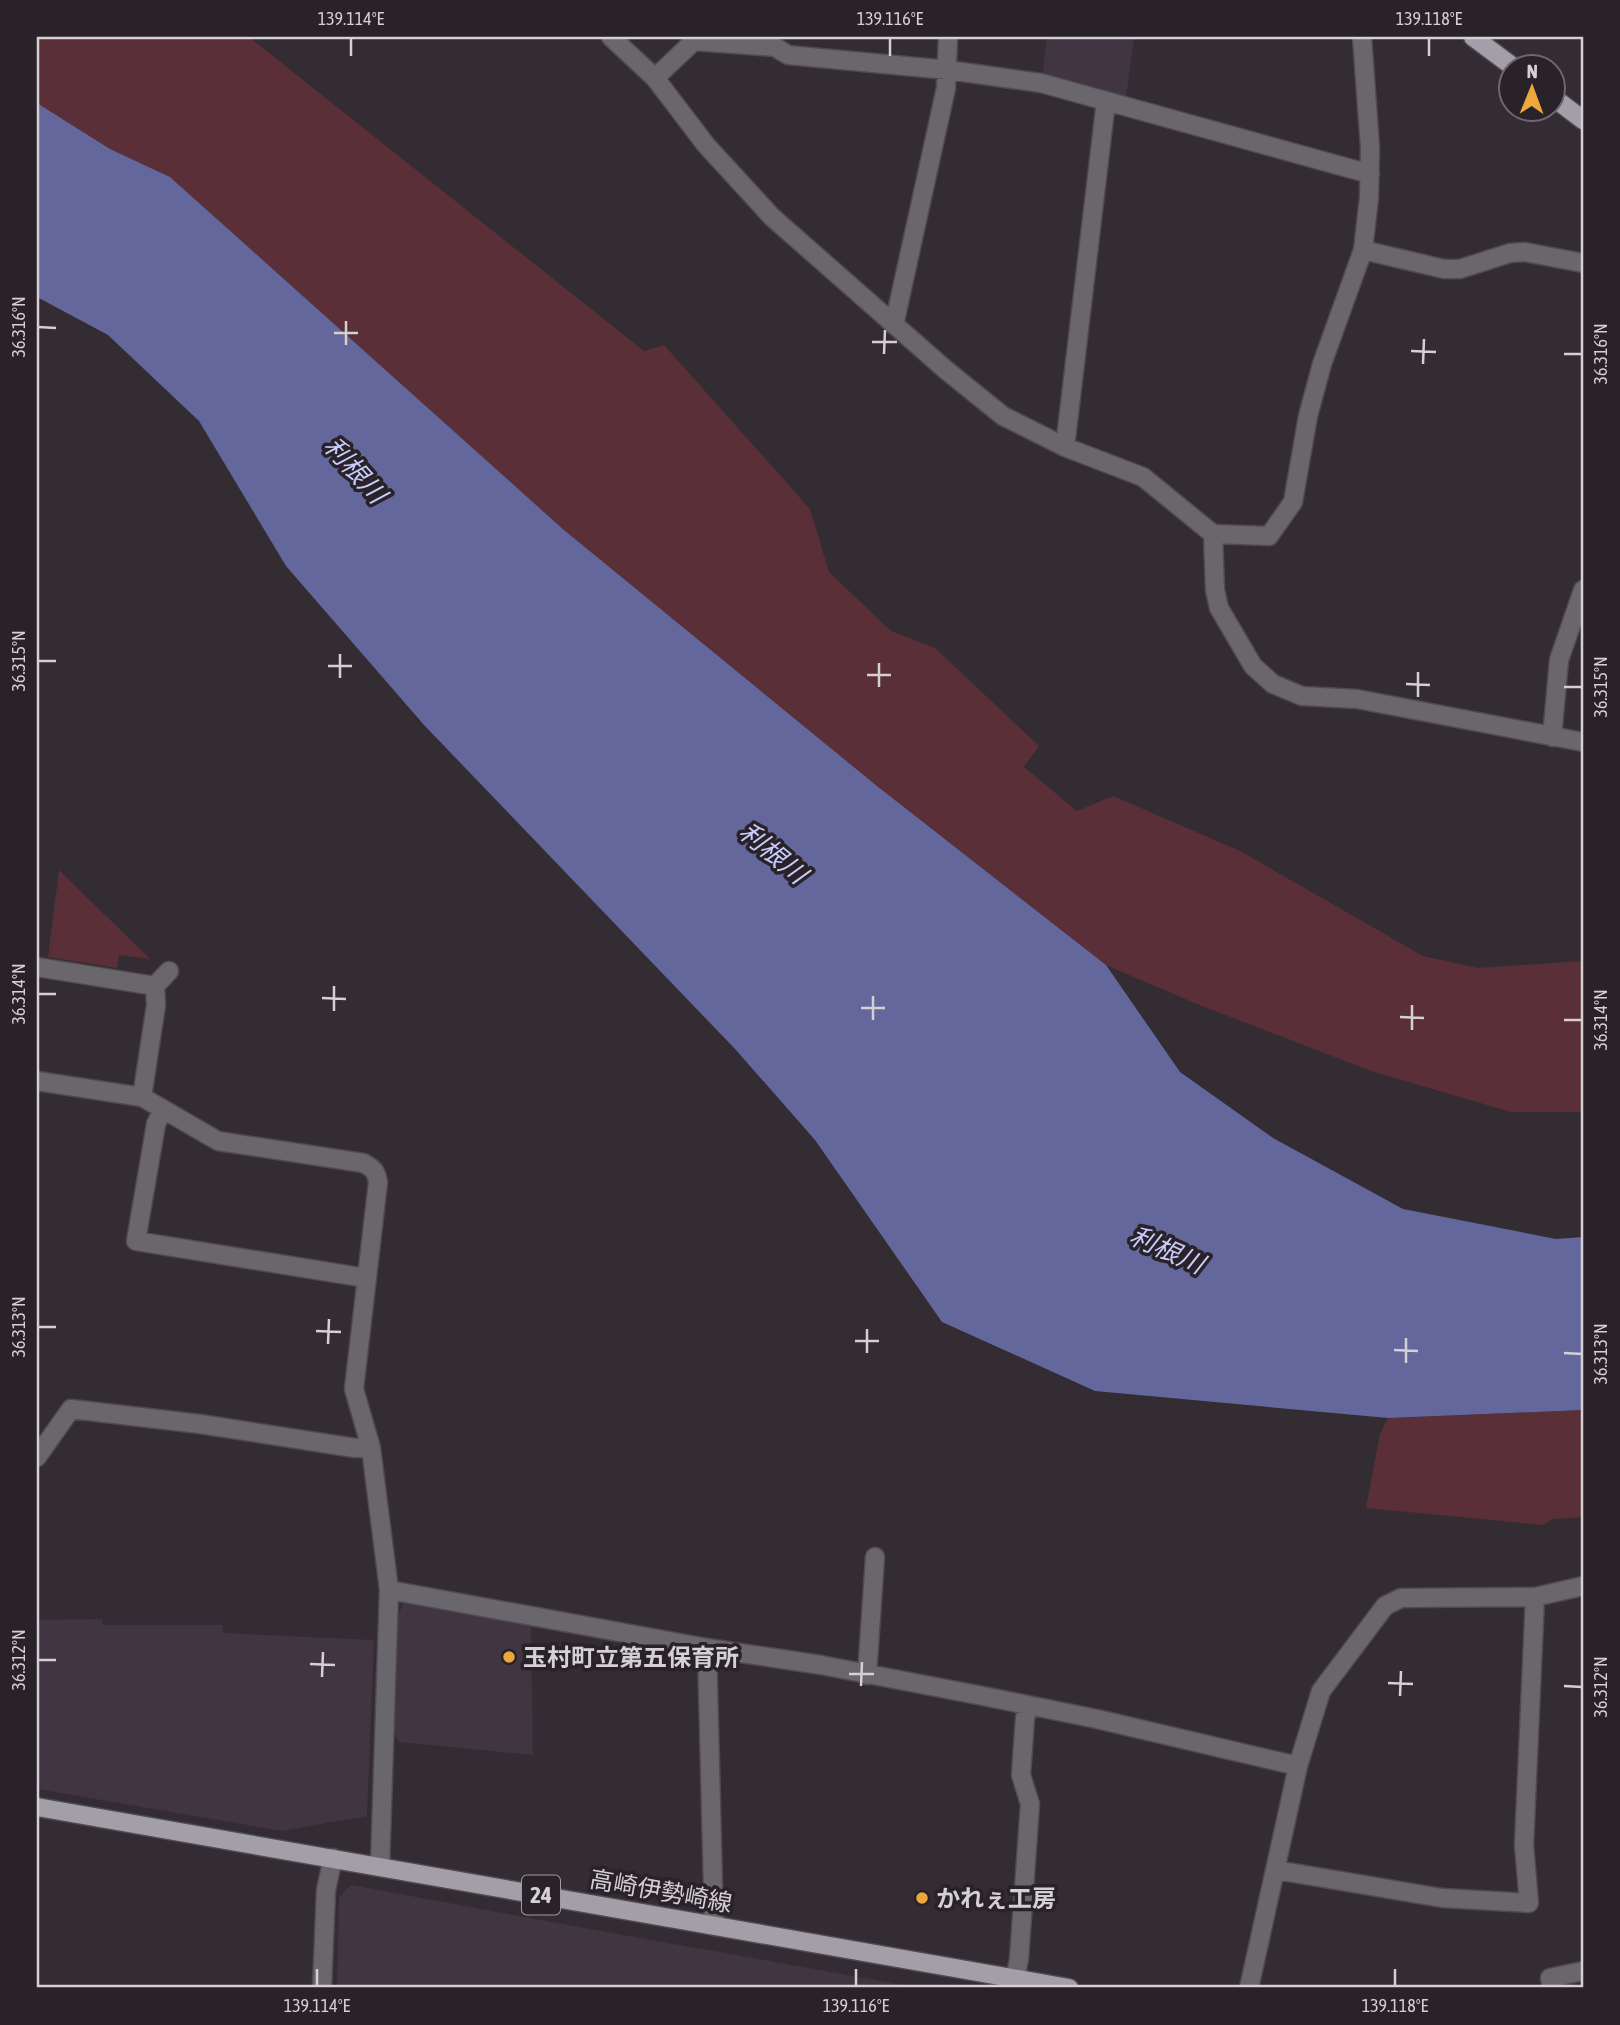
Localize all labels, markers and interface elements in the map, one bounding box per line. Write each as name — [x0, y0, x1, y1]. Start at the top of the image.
text: 139.114°E — [318, 8, 385, 29]
text: 139.116°E — [857, 8, 924, 29]
text: 139.118°E — [1396, 8, 1463, 29]
north arrow — [1498, 52, 1568, 122]
text: N — [1526, 60, 1538, 82]
text: 36.316°N — [8, 296, 29, 358]
text: 36.316°N — [1590, 323, 1611, 385]
water label: 利根川 — [318, 431, 394, 511]
text: 36.315°N — [8, 630, 29, 692]
text: 36.315°N — [1590, 656, 1611, 718]
water label: 利根川 — [733, 816, 815, 891]
text: 36.314°N — [8, 963, 29, 1025]
text: 36.314°N — [1590, 989, 1611, 1051]
water label: 利根川 — [1125, 1220, 1211, 1281]
text: 36.313°N — [8, 1296, 29, 1358]
text: 36.313°N — [1590, 1323, 1611, 1385]
text: 36.312°N — [8, 1629, 29, 1691]
place label: 玉村町立第五保育所 — [523, 1644, 739, 1671]
marker: 玉村町立第五保育所 — [501, 1649, 517, 1665]
text: 36.312°N — [1590, 1656, 1611, 1718]
street label: 高崎伊勢崎線 — [588, 1865, 734, 1917]
road number: 24 — [522, 1876, 560, 1914]
place label: かれぇ工房 — [936, 1885, 1056, 1912]
marker: かれぇ工房 — [914, 1890, 930, 1906]
text: 139.114°E — [284, 1995, 351, 2016]
text: 139.116°E — [823, 1995, 890, 2016]
text: 139.118°E — [1362, 1995, 1429, 2016]

